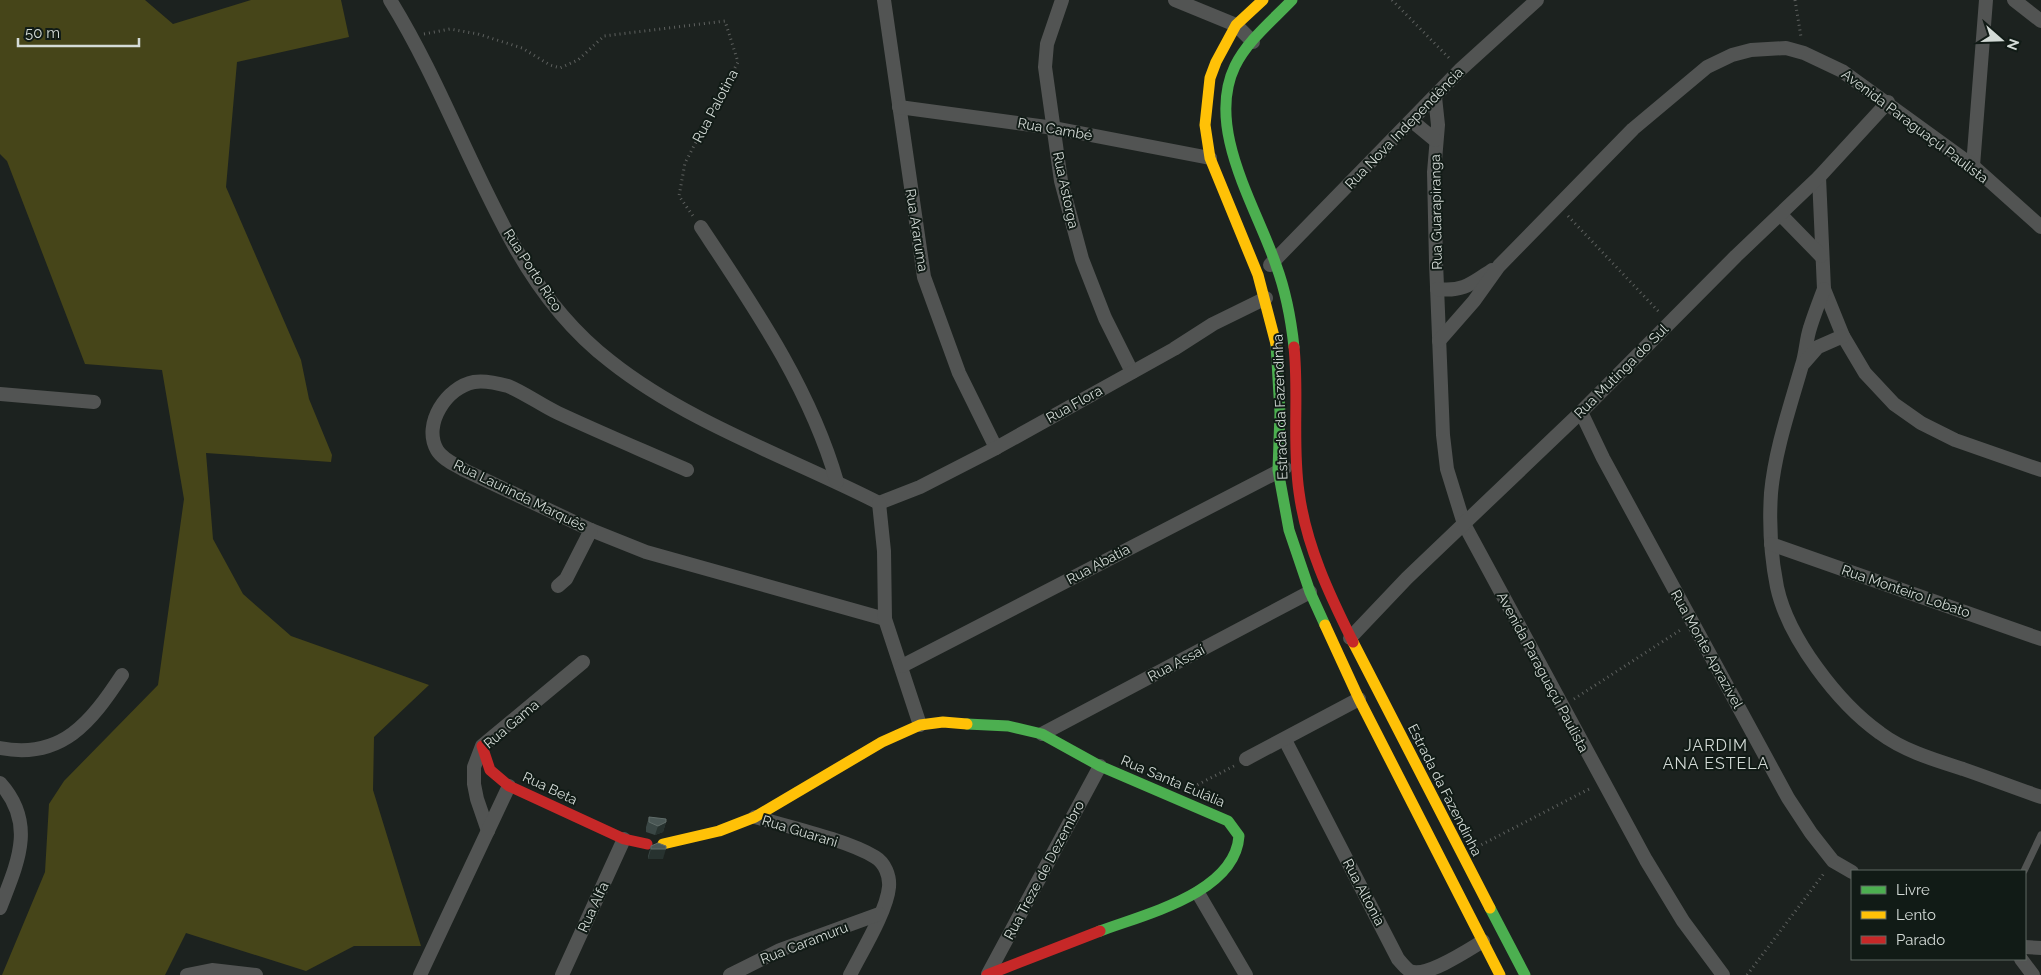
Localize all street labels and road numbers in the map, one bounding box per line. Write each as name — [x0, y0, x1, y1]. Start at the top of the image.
street label: Rua Nova Independência — [1342, 64, 1466, 192]
street label: Avenida Paraguaçú Paulista — [1839, 66, 1991, 186]
street label: Rua Palotina — [689, 67, 741, 145]
street label: Rua Cambé — [1016, 115, 1094, 143]
street label: Rua Astorga — [1050, 150, 1082, 230]
street label: Rua Guarapiranga — [1427, 154, 1445, 270]
street label: Rua Araruma — [903, 187, 931, 273]
street label: Rua Porto Rico — [500, 226, 566, 314]
street label: Rua Mutinga do Sul — [1571, 321, 1671, 421]
street label: Estrada da Fazendinha — [1269, 334, 1291, 480]
street label: Rua Flora — [1043, 382, 1105, 426]
street label: Rua Laurinda Marquês — [451, 456, 589, 534]
street label: Rua Abatia — [1064, 541, 1132, 587]
street label: Rua Monteiro Lobato — [1840, 561, 1972, 621]
street label: Rua Monte Aprazivel — [1668, 587, 1746, 711]
street label: Avenida Paraguaçú Paulista — [1494, 589, 1592, 755]
street label: Rua Assaí — [1145, 641, 1208, 685]
street label: Rua Gama — [480, 696, 542, 752]
street label: Estrada da Fazendinha — [1405, 721, 1485, 859]
street label: Rua Santa Eulâlia — [1119, 752, 1227, 810]
street label: Rua Beta — [520, 768, 580, 808]
street label: Rua Treze de Dezembro — [1001, 798, 1087, 942]
street label: Rua Guarani — [760, 812, 840, 850]
street label: Rua Altonia — [1340, 856, 1388, 928]
street label: Rua Alfa — [574, 879, 612, 935]
street label: Rua Caramuru — [758, 919, 850, 967]

